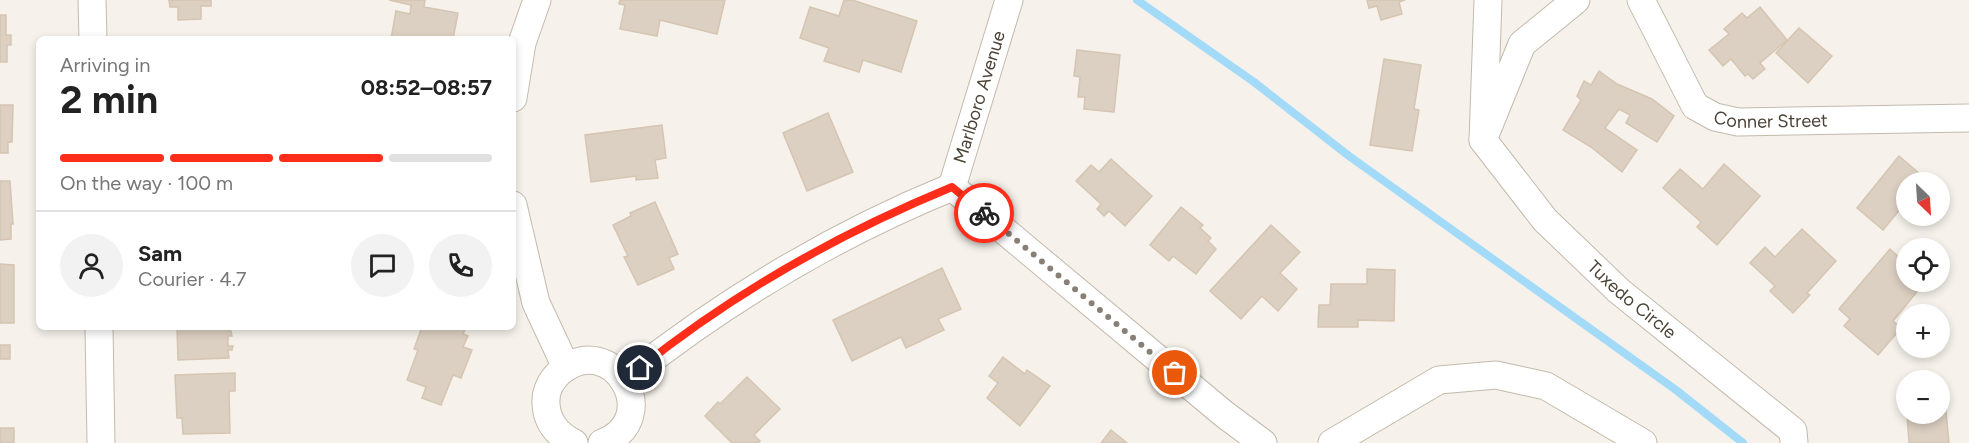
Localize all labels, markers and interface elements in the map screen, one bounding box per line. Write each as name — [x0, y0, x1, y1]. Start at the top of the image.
street label: Marlboro Avenue — [949, 28, 1010, 166]
text: Arriving in — [60, 53, 150, 77]
text: 08:52–08:57 — [361, 74, 492, 101]
text: 2 min — [60, 76, 158, 123]
street label: Conner Street — [1712, 106, 1828, 133]
text: On the way · 100 m — [60, 171, 233, 195]
north arrow — [1896, 172, 1950, 226]
map controls — [1896, 172, 1950, 424]
courier — [954, 183, 1014, 243]
icon: bike — [968, 197, 1001, 230]
button: person — [60, 234, 123, 297]
button: chat — [351, 234, 414, 297]
button: phone — [429, 234, 492, 297]
button: locate — [1896, 238, 1950, 292]
text: Sam — [138, 240, 182, 267]
street label: Tuxedo Circle — [1583, 256, 1681, 344]
text: Courier · 4.7 — [138, 267, 247, 291]
button: + — [1896, 304, 1950, 358]
pin — [614, 342, 665, 393]
pin — [1149, 347, 1200, 398]
icon: home — [623, 351, 656, 384]
icon: bag — [1158, 356, 1191, 389]
button: − — [1896, 370, 1950, 424]

